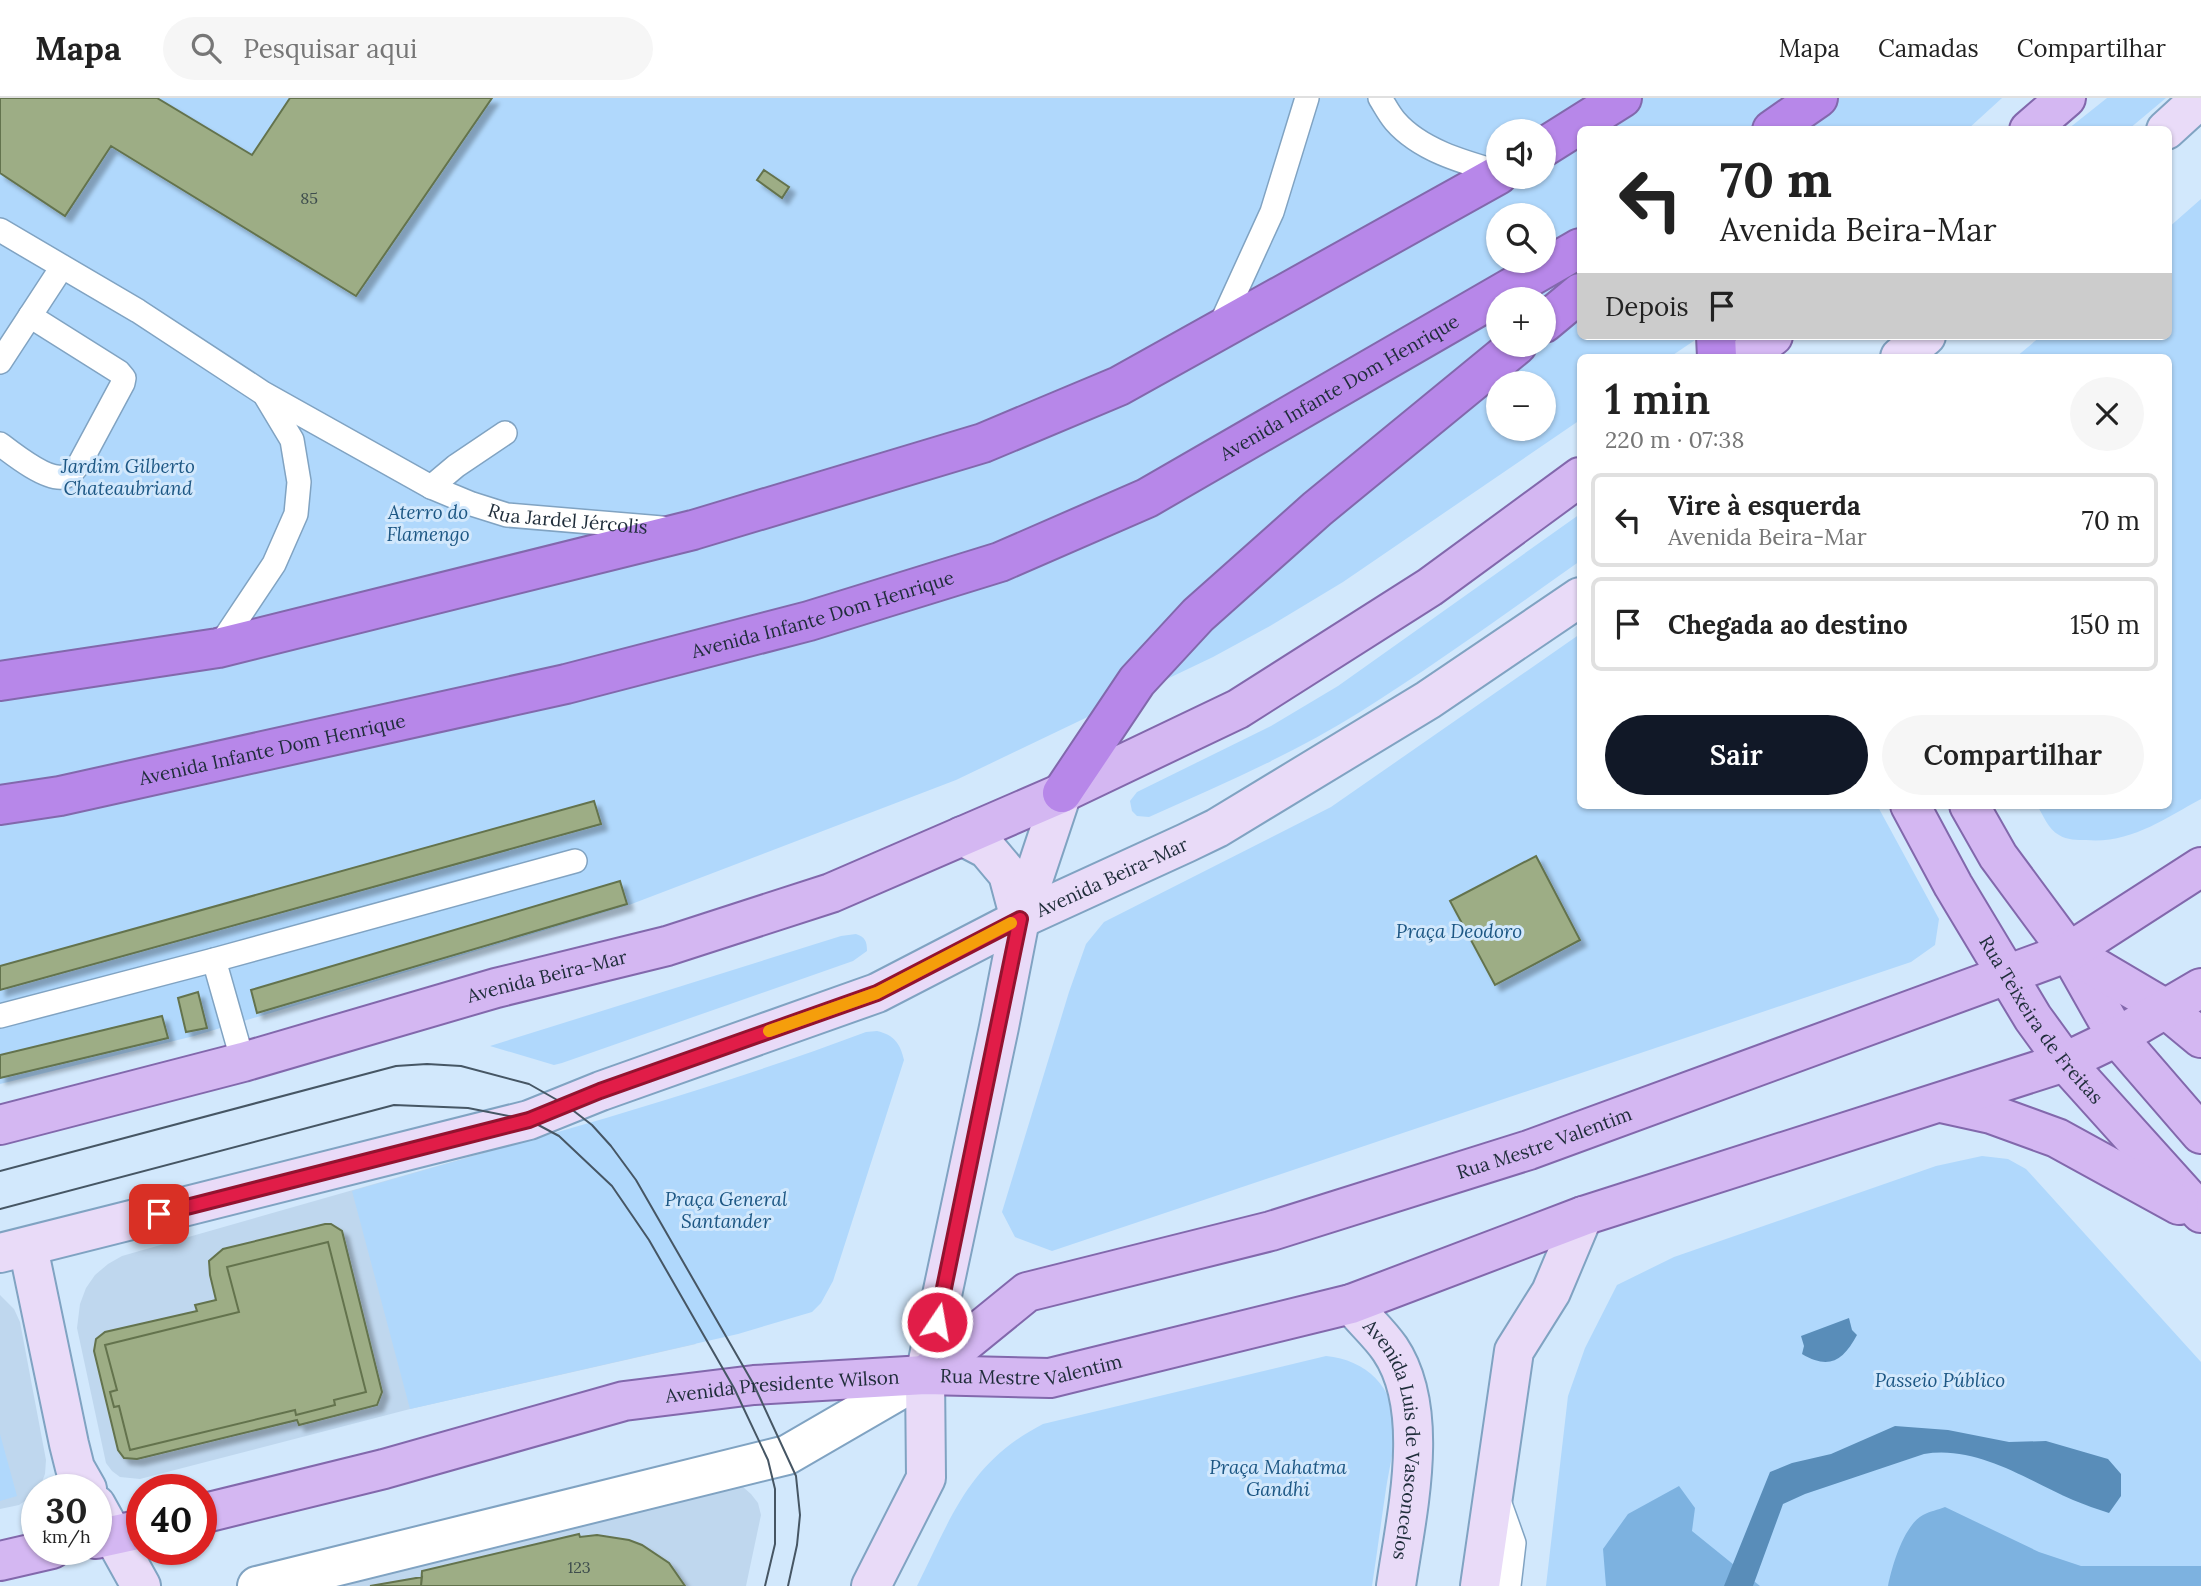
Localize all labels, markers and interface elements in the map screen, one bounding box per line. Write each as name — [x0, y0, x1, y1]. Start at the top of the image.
search box — [163, 17, 653, 80]
text: Mapa — [35, 27, 121, 69]
icon: search — [187, 29, 225, 67]
text: Pesquisar aqui — [243, 32, 417, 65]
text: Mapa — [1779, 33, 1840, 64]
text: Camadas — [1878, 33, 1979, 64]
text: Compartilhar — [2017, 33, 2166, 64]
map controls — [1486, 119, 1556, 441]
button: sound — [1486, 119, 1556, 189]
text: 70 m — [1720, 148, 1832, 210]
icon: left — [1605, 154, 1696, 245]
house number: 85 — [300, 188, 318, 208]
button: search — [1486, 203, 1556, 273]
text: Avenida Beira-Mar — [1720, 209, 1997, 250]
button: + — [1486, 287, 1556, 357]
icon: arrive — [1703, 287, 1741, 325]
text: Depois — [1605, 290, 1689, 323]
street label: Avenida Infante Dom Henrique — [1214, 309, 1463, 466]
button: − — [1486, 371, 1556, 441]
text: 1 min — [1605, 372, 1710, 426]
button: close — [2070, 377, 2144, 451]
text: 220 m · 07:38 — [1605, 425, 1744, 454]
park label: Jardim Gilberto Chateaubriand — [60, 454, 195, 500]
text: Vire à esquerda — [1668, 489, 1861, 522]
street label: Rua Jardel Jércolis — [485, 498, 649, 539]
park label: Aterro do Flamengo — [386, 500, 470, 546]
icon: left — [1609, 501, 1647, 539]
text: 70 m — [2082, 504, 2140, 537]
text: Avenida Beira-Mar — [1668, 522, 1867, 551]
street label: Avenida Infante Dom Henrique — [688, 565, 957, 663]
icon: arrive — [1609, 605, 1647, 643]
text: Chegada ao destino — [1668, 608, 1908, 641]
text: 150 m — [2070, 608, 2140, 641]
street label: Avenida Infante Dom Henrique — [136, 708, 408, 790]
button: Sair — [1605, 715, 1868, 795]
button: Compartilhar — [1882, 715, 2144, 795]
street label: Avenida Beira-Mar — [1031, 832, 1192, 922]
park label: Praça Deodoro — [1396, 919, 1522, 943]
street label: Rua Teixeira de Freitas — [1974, 931, 2109, 1109]
street label: Avenida Beira-Mar — [463, 944, 630, 1008]
street label: Rua Mestre Valentim — [1454, 1101, 1635, 1184]
pin — [129, 1184, 189, 1244]
park label: Praça General Santander — [665, 1187, 788, 1233]
icon: arrive — [140, 1195, 178, 1233]
position arrow — [900, 1285, 974, 1359]
street label: Avenida Luis de Vasconcelos — [1358, 1313, 1425, 1562]
street label: Rua Mestre Valentim — [940, 1349, 1124, 1391]
street label: Avenida Presidente Wilson — [663, 1365, 900, 1408]
park label: Passeio Público — [1875, 1368, 2005, 1392]
park label: Praça Mahatma Gandhi — [1209, 1455, 1347, 1501]
speed limit sign: 40 — [126, 1474, 217, 1565]
text: 30 — [46, 1488, 87, 1533]
text: km/h — [42, 1525, 91, 1548]
house number: 123 — [567, 1557, 591, 1577]

